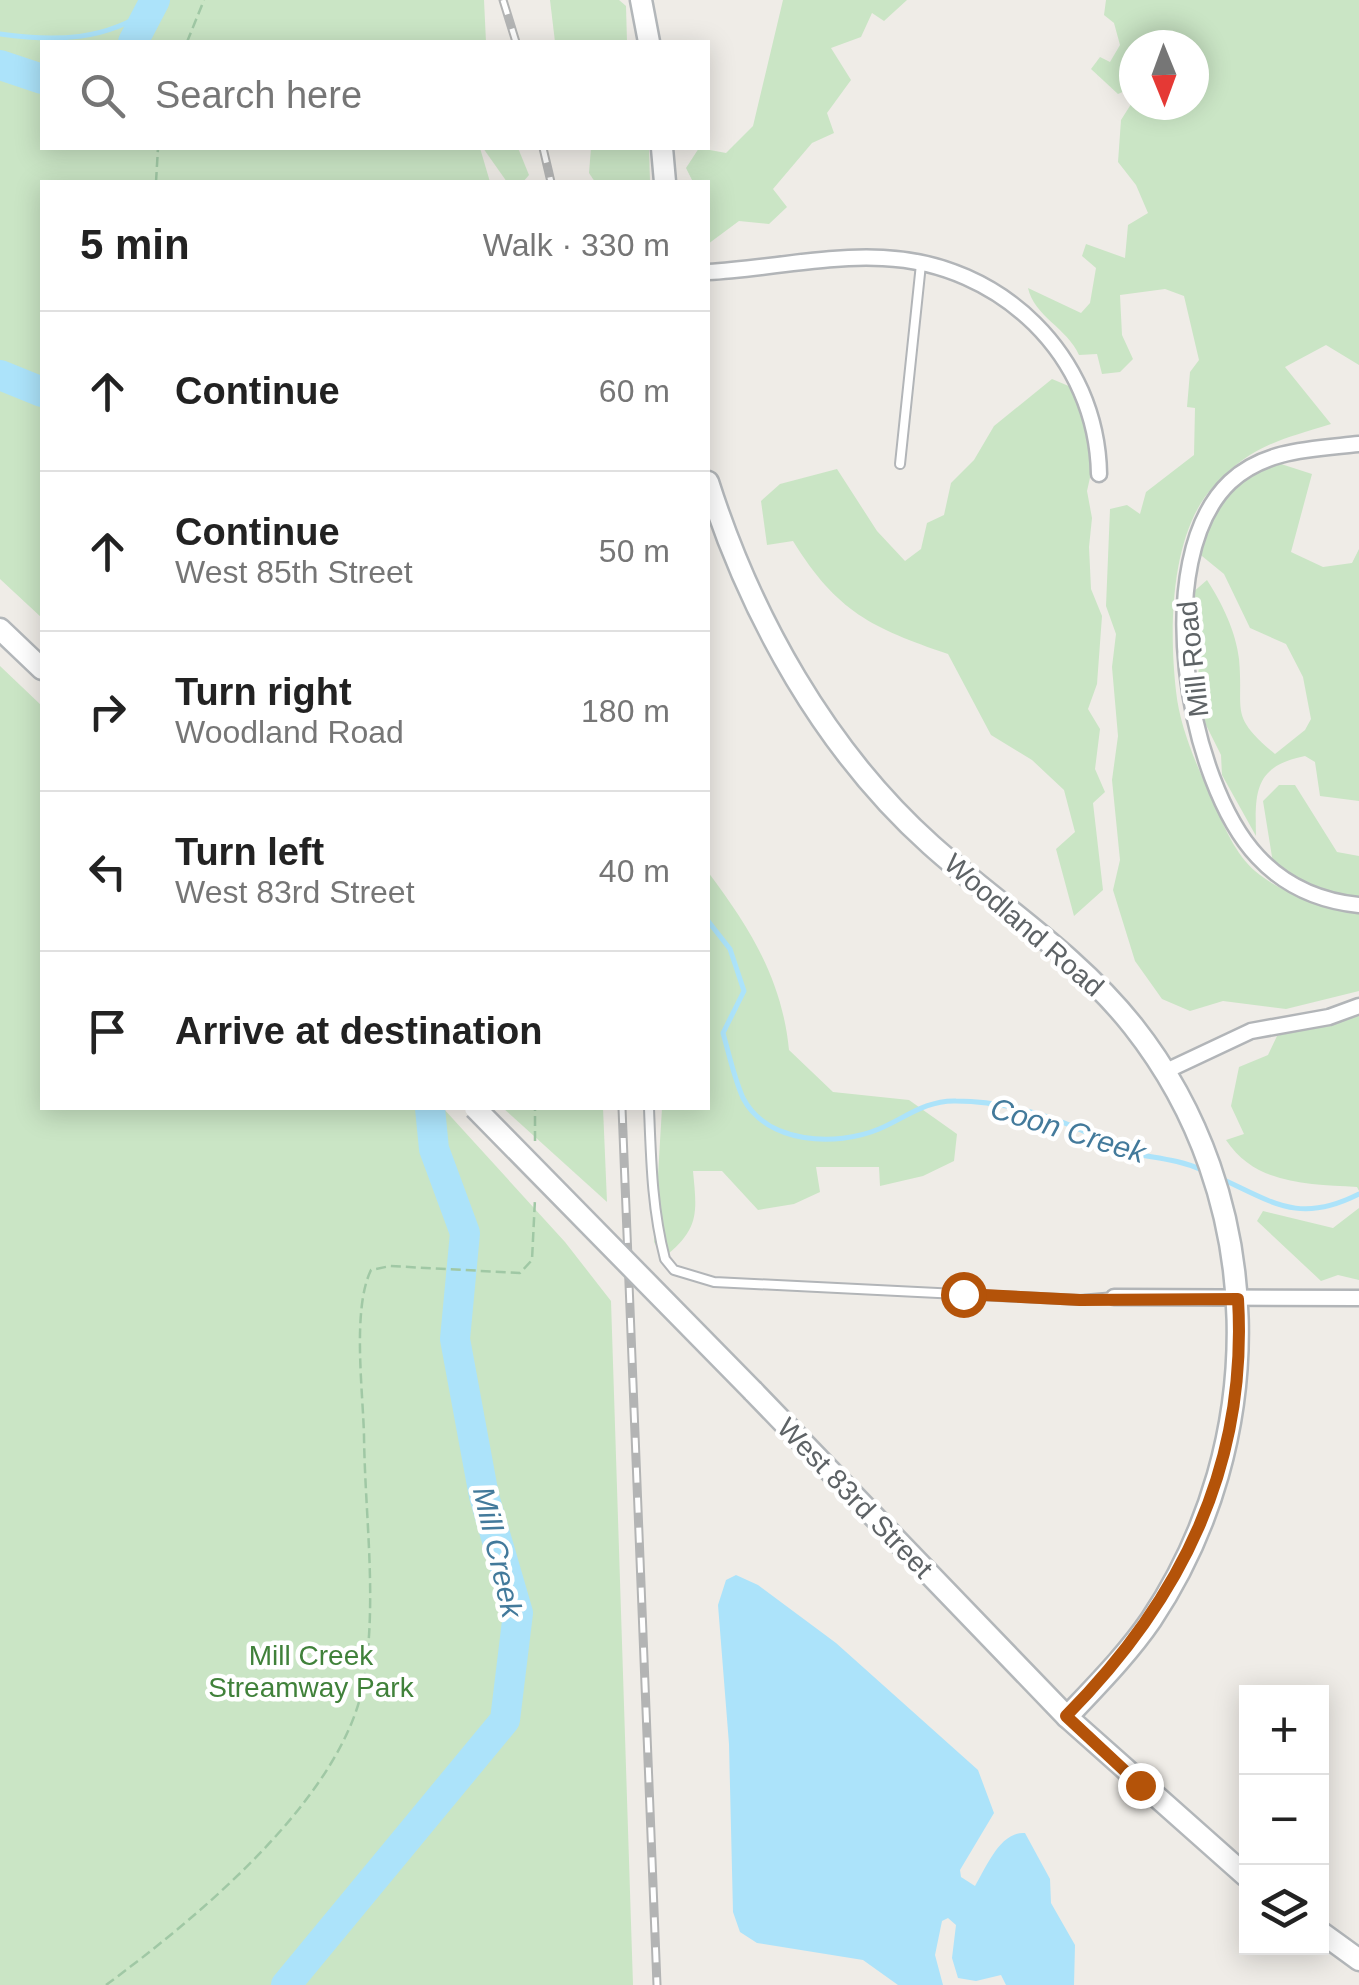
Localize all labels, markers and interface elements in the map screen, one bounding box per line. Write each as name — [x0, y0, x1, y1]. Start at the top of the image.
north arrow — [1119, 30, 1209, 120]
search box — [40, 40, 710, 150]
icon: search — [75, 68, 130, 123]
text: Search here — [155, 74, 362, 116]
text: 5 min — [80, 221, 190, 268]
text: Walk · 330 m — [483, 227, 670, 263]
icon: ahead — [80, 364, 135, 419]
text: Continue — [175, 370, 340, 412]
text: 60 m — [599, 373, 670, 409]
text: Continue — [175, 511, 340, 553]
icon: ahead — [80, 524, 135, 579]
text: 50 m — [599, 533, 670, 569]
text: West 85th Street — [175, 554, 413, 590]
street label: Mill Road — [1171, 599, 1215, 719]
text: Turn right — [175, 671, 352, 713]
icon: right — [80, 684, 135, 739]
text: 180 m — [581, 693, 670, 729]
text: Woodland Road — [175, 714, 404, 750]
text: Turn left — [175, 831, 324, 873]
icon: left — [80, 844, 135, 899]
street label: Woodland Road — [938, 848, 1110, 1002]
text: 40 m — [599, 853, 670, 889]
text: West 83rd Street — [175, 874, 415, 910]
icon: arrive — [80, 1004, 135, 1059]
text: Arrive at destination — [175, 1010, 542, 1052]
water label: Coon Creek — [987, 1091, 1151, 1170]
route start — [941, 1272, 987, 1318]
street label: West 83rd Street — [771, 1412, 939, 1584]
water label: Mill Creek — [467, 1483, 530, 1623]
park label: Mill Creek Streamway Park — [208, 1640, 415, 1703]
map controls — [1239, 1685, 1329, 1955]
button: + — [1239, 1685, 1329, 1775]
route end — [1118, 1763, 1164, 1809]
button: − — [1239, 1775, 1329, 1865]
button: layers — [1239, 1865, 1329, 1955]

